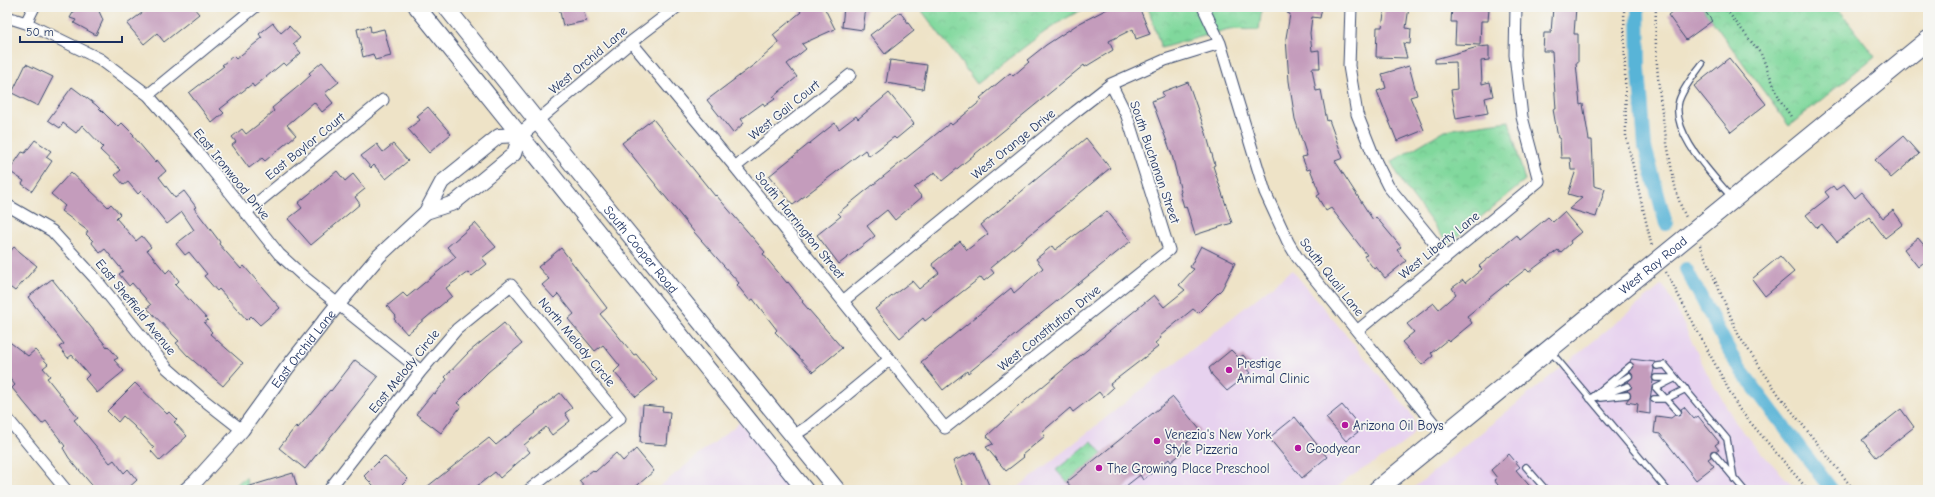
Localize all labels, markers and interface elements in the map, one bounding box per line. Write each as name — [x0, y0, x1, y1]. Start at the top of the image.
scale bar — [20, 18, 122, 44]
street label: West Orchid Lane — [546, 23, 631, 97]
text: 50 m — [26, 25, 54, 39]
street label: West Gail Court — [746, 76, 823, 143]
street label: South Buchanan Street — [1127, 99, 1183, 226]
street label: West Orange Drive — [968, 105, 1058, 182]
street label: East Baylor Court — [262, 108, 349, 183]
street label: East Ironwood Drive — [191, 126, 274, 223]
street label: South Harrington Street — [752, 168, 849, 283]
street label: South Cooper Road — [601, 202, 681, 296]
street label: West Liberty Lane — [1396, 208, 1483, 282]
street label: West Ray Road — [1616, 233, 1690, 297]
street label: South Quail Lane — [1297, 235, 1367, 319]
street label: East Sheffield Avenue — [93, 256, 180, 358]
street label: West Constitution Drive — [995, 282, 1104, 374]
street label: North Melody Circle — [536, 295, 619, 390]
street label: East Orchid Lane — [268, 306, 339, 391]
street label: East Melody Circle — [366, 326, 443, 416]
place label: Prestige Animal Clinic — [1237, 356, 1310, 386]
marker: Prestige Animal Clinic — [1224, 365, 1234, 375]
place label: Arizona Oil Boys — [1353, 418, 1444, 433]
marker: Arizona Oil Boys — [1340, 420, 1350, 430]
place label: Venezia's New York Style Pizzeria — [1165, 427, 1272, 457]
marker: Venezia's New York Style Pizzeria — [1152, 436, 1162, 446]
place label: Goodyear — [1306, 441, 1361, 456]
marker: Goodyear — [1293, 443, 1303, 453]
place label: The Growing Place Preschool — [1107, 461, 1270, 476]
marker: The Growing Place Preschool — [1094, 463, 1104, 473]

